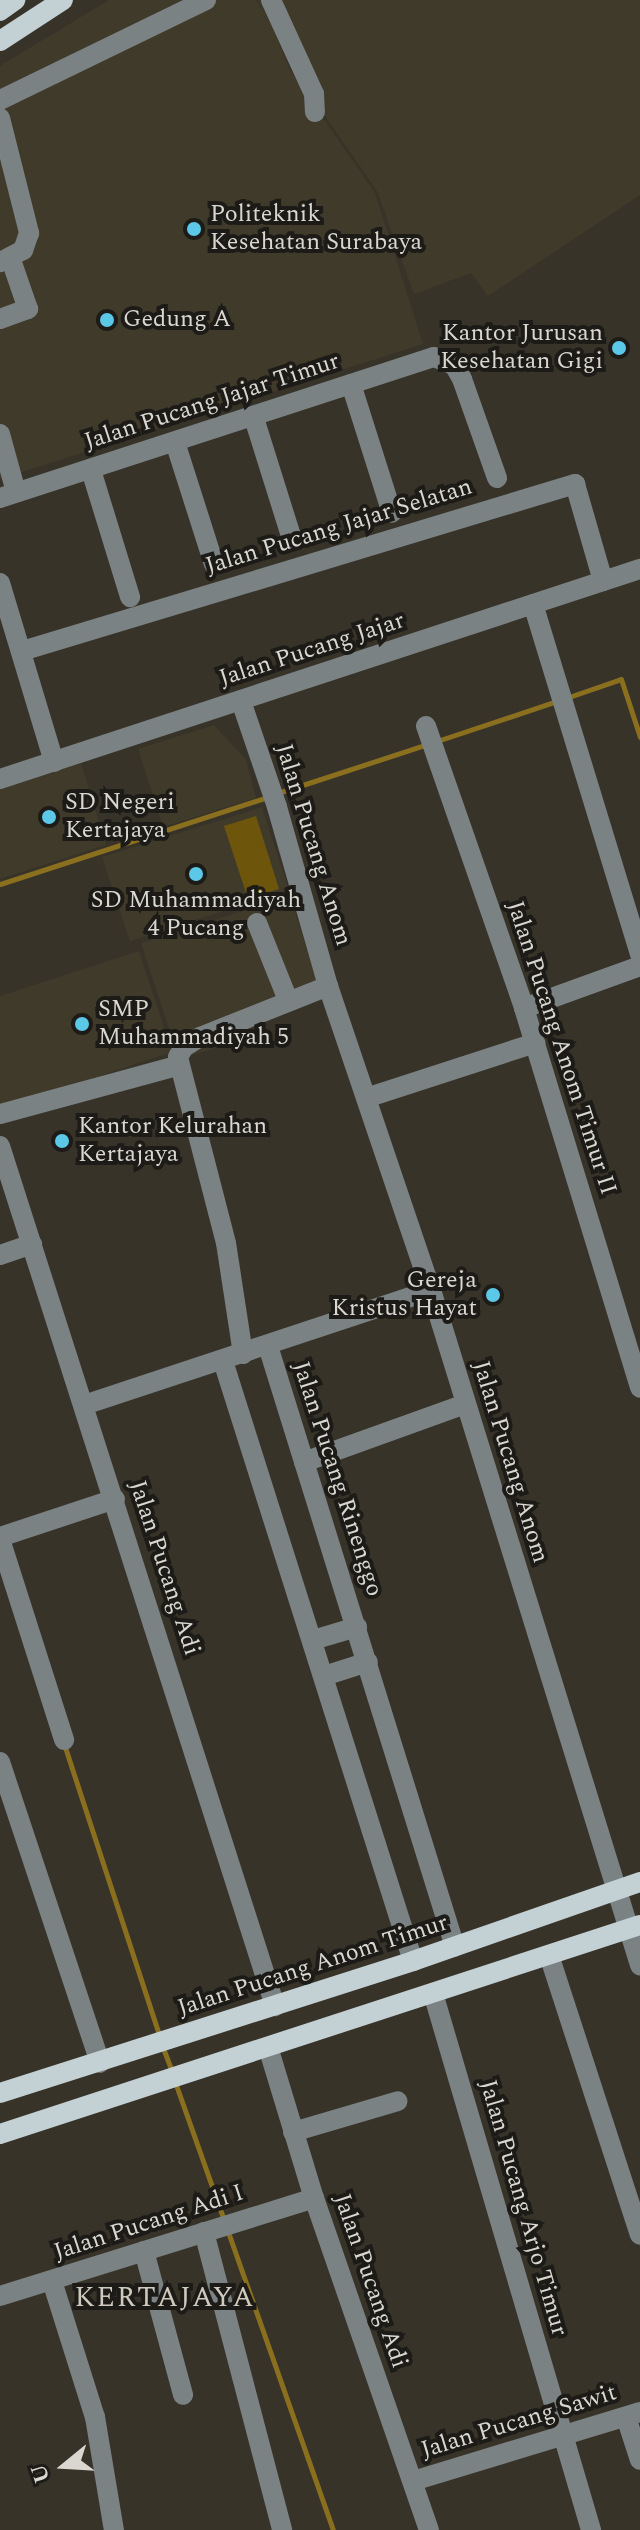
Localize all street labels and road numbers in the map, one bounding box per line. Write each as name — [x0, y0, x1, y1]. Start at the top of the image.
street label: Jalan Pucang Jajar Timur — [81, 347, 343, 457]
street label: Jalan Pucang Jajar Selatan — [202, 473, 476, 581]
street label: Jalan Pucang Jajar — [216, 606, 408, 694]
street label: Jalan Pucang Anom — [269, 741, 357, 949]
street label: Jalan Pucang Anom Timur II — [500, 897, 622, 1199]
street label: Jalan Pucang Rinenggo — [285, 1358, 389, 1600]
street label: Jalan Pucang Anom — [466, 1358, 554, 1566]
street label: Jalan Pucang Adi — [122, 1477, 206, 1659]
street label: Jalan Pucang Anom Timur — [174, 1909, 452, 2023]
street label: Jalan Pucang Arjo Timur — [473, 2077, 573, 2339]
street label: Jalan Pucang Adi I — [50, 2179, 248, 2267]
street label: Jalan Pucang Adi — [327, 2190, 413, 2372]
street label: Jalan Pucang Sawit — [418, 2379, 620, 2465]

